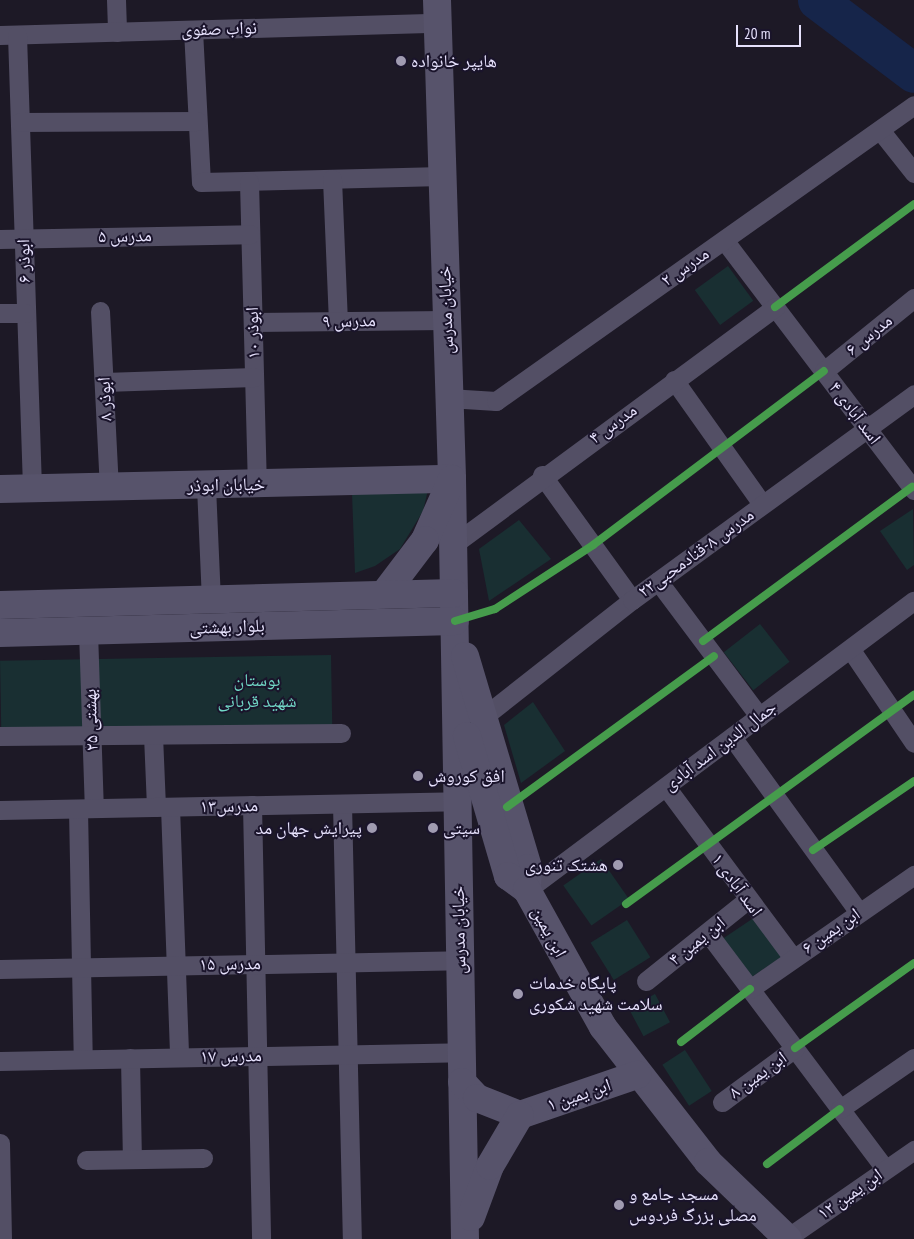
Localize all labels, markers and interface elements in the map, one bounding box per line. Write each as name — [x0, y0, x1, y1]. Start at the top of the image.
scale bar — [739, 15, 804, 47]
street label: نواب صفوی — [181, 17, 257, 41]
text: 20 m — [744, 24, 770, 43]
place label: هایپر خانواده — [411, 50, 497, 72]
marker: هایپر خانواده — [395, 55, 407, 67]
street label: مدرس ۵ — [98, 225, 152, 247]
street label: ابوذر ۶ — [13, 239, 35, 283]
street label: مدرس ۲ — [657, 243, 713, 291]
street label: خیابان مدرس — [434, 266, 458, 354]
street label: ابوذر ۱۰ — [241, 307, 265, 359]
street label: مدرس ۹ — [322, 310, 376, 332]
street label: مدرس ۶ — [841, 310, 897, 360]
street label: ابوذر ۸ — [93, 376, 117, 422]
street label: اسد آبادی ۴ — [824, 377, 886, 449]
street label: مدرس ۴ — [585, 399, 641, 449]
street label: خیابان ابوذر — [187, 474, 265, 496]
street label: مدرس ۸-قنادمحبی۲۲ — [634, 504, 758, 602]
street label: بلوار بهشتی — [189, 615, 265, 639]
park label: بوستان شهید قربانی — [217, 670, 297, 712]
street label: بهشتی ۲۵ — [79, 688, 103, 752]
street label: جمال الدین اسد آبادی — [659, 696, 781, 796]
place label: افق کوروش — [428, 765, 505, 787]
marker: افق کوروش — [412, 770, 424, 782]
street label: مدرس۱۳ — [200, 795, 258, 817]
place label: پیرایش جهان مد — [256, 817, 362, 839]
place label: سیتی — [443, 817, 480, 839]
marker: پیرایش جهان مد — [366, 822, 378, 834]
marker: سیتی — [427, 822, 439, 834]
street label: اسد آبادی ۱ — [707, 849, 767, 921]
place label: هشتک تنوری — [525, 854, 608, 876]
marker: هشتک تنوری — [612, 859, 624, 871]
street label: خیابان مدرس — [447, 886, 471, 974]
street label: ابن یمین — [527, 903, 571, 961]
street label: ابن یمین ۶ — [798, 903, 864, 959]
street label: ابن یمین ۴ — [665, 912, 729, 970]
street label: مدرس ۱۵ — [199, 953, 261, 975]
place label: پایگاه خدمات سلامت شهید شکوری — [529, 973, 663, 1016]
marker: پایگاه خدمات سلامت شهید شکوری — [511, 987, 525, 1001]
street label: مدرس ۱۷ — [200, 1045, 262, 1067]
street label: ابن یمین ۸ — [725, 1047, 791, 1103]
street label: ابن یمین ۱ — [544, 1074, 614, 1116]
street label: ابن یمین ۱۲ — [813, 1164, 887, 1224]
place label: مسجد جامع و مصلی بزرگ فردوس — [629, 1184, 757, 1226]
marker: مسجد جامع و مصلی بزرگ فردوس — [613, 1199, 625, 1211]

